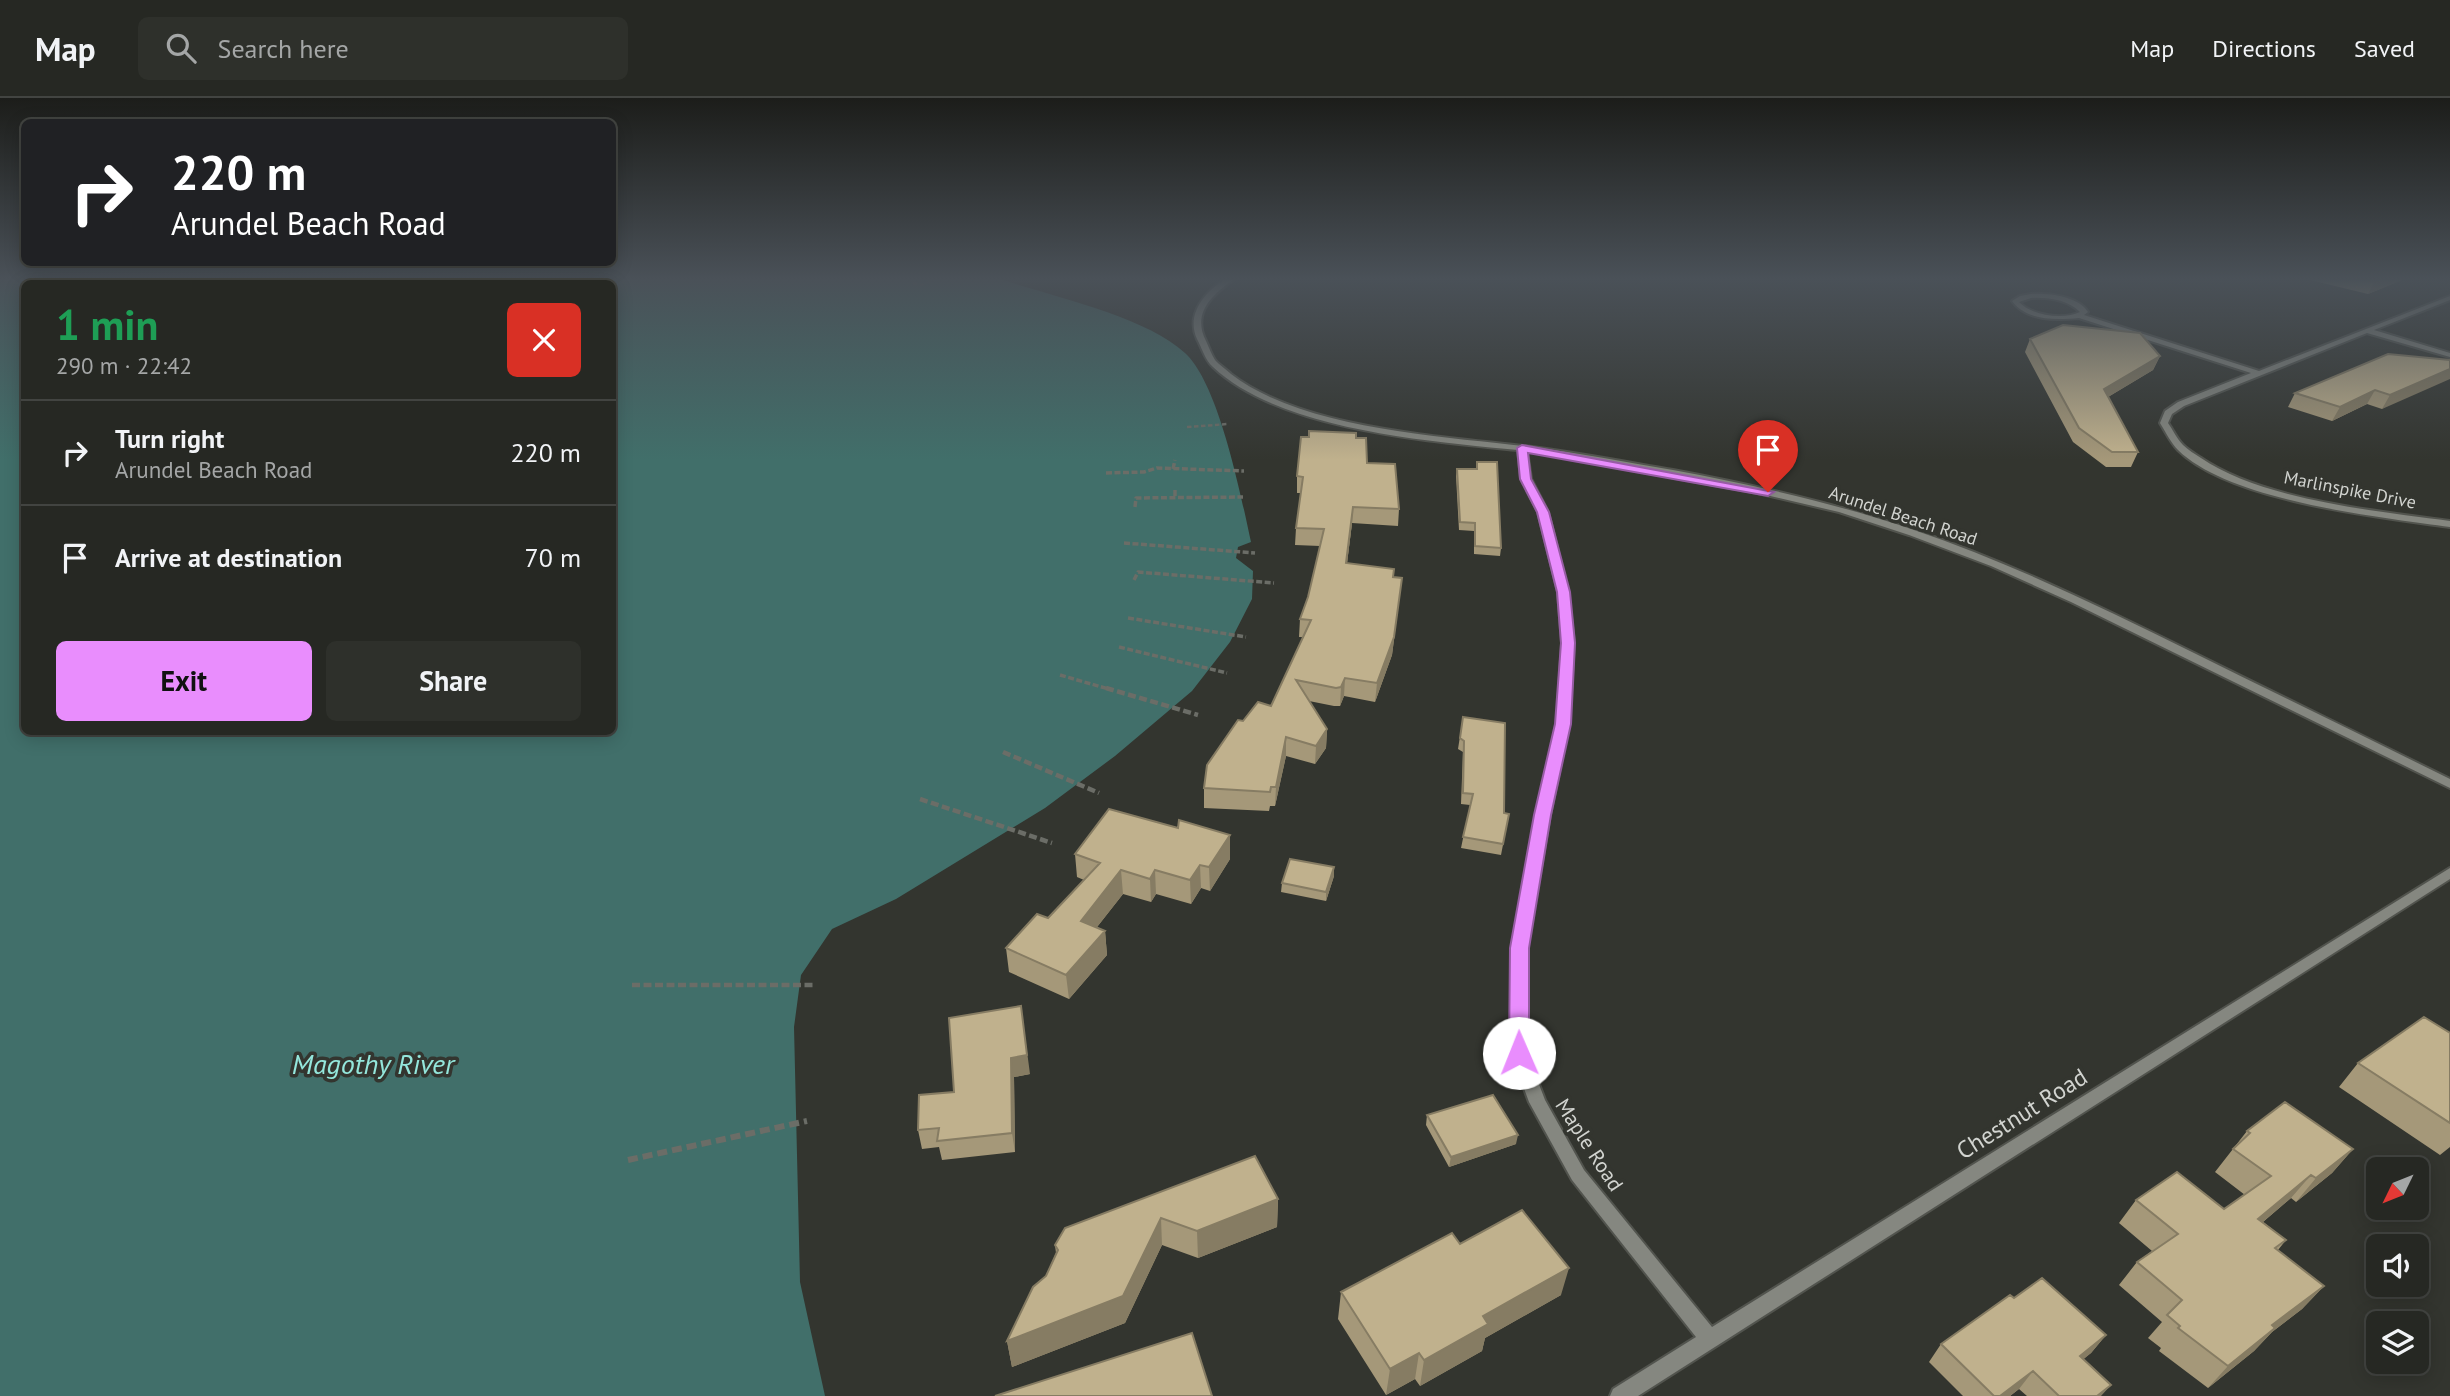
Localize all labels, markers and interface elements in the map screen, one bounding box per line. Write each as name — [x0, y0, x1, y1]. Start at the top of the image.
search box — [138, 17, 628, 80]
text: Map — [35, 27, 96, 70]
icon: search — [162, 29, 200, 67]
text: Search here — [218, 32, 349, 65]
text: Map — [2130, 33, 2174, 64]
text: Directions — [2212, 33, 2316, 64]
text: Saved — [2354, 33, 2415, 64]
text: 220 m — [171, 140, 306, 204]
icon: right — [56, 147, 147, 238]
text: Arundel Beach Road — [171, 202, 446, 244]
text: 1 min — [56, 297, 158, 352]
button: close — [507, 303, 581, 377]
text: 290 m · 22:42 — [56, 351, 192, 380]
pin — [1738, 420, 1798, 492]
text: Turn right — [115, 422, 224, 455]
icon: arrive — [1749, 431, 1787, 469]
icon: right — [56, 434, 94, 472]
text: 220 m — [510, 436, 581, 469]
text: Arundel Beach Road — [115, 455, 312, 484]
street label: Marlinspike Drive — [2282, 465, 2418, 514]
street label: Arundel Beach Road — [1826, 481, 1980, 550]
icon: arrive — [56, 539, 94, 577]
text: Arrive at destination — [115, 541, 342, 574]
text: 70 m — [525, 541, 581, 574]
button: Exit — [56, 641, 312, 721]
button: Share — [326, 641, 581, 721]
position arrow — [1482, 1016, 1556, 1090]
water label: Magothy River — [292, 1045, 456, 1082]
street label: Chestnut Road — [1950, 1061, 2093, 1166]
street label: Maple Road — [1549, 1093, 1629, 1196]
north arrow — [2366, 1157, 2429, 1220]
map controls — [2366, 1157, 2429, 1374]
button: sound — [2366, 1234, 2429, 1297]
button: layers — [2366, 1311, 2429, 1374]

